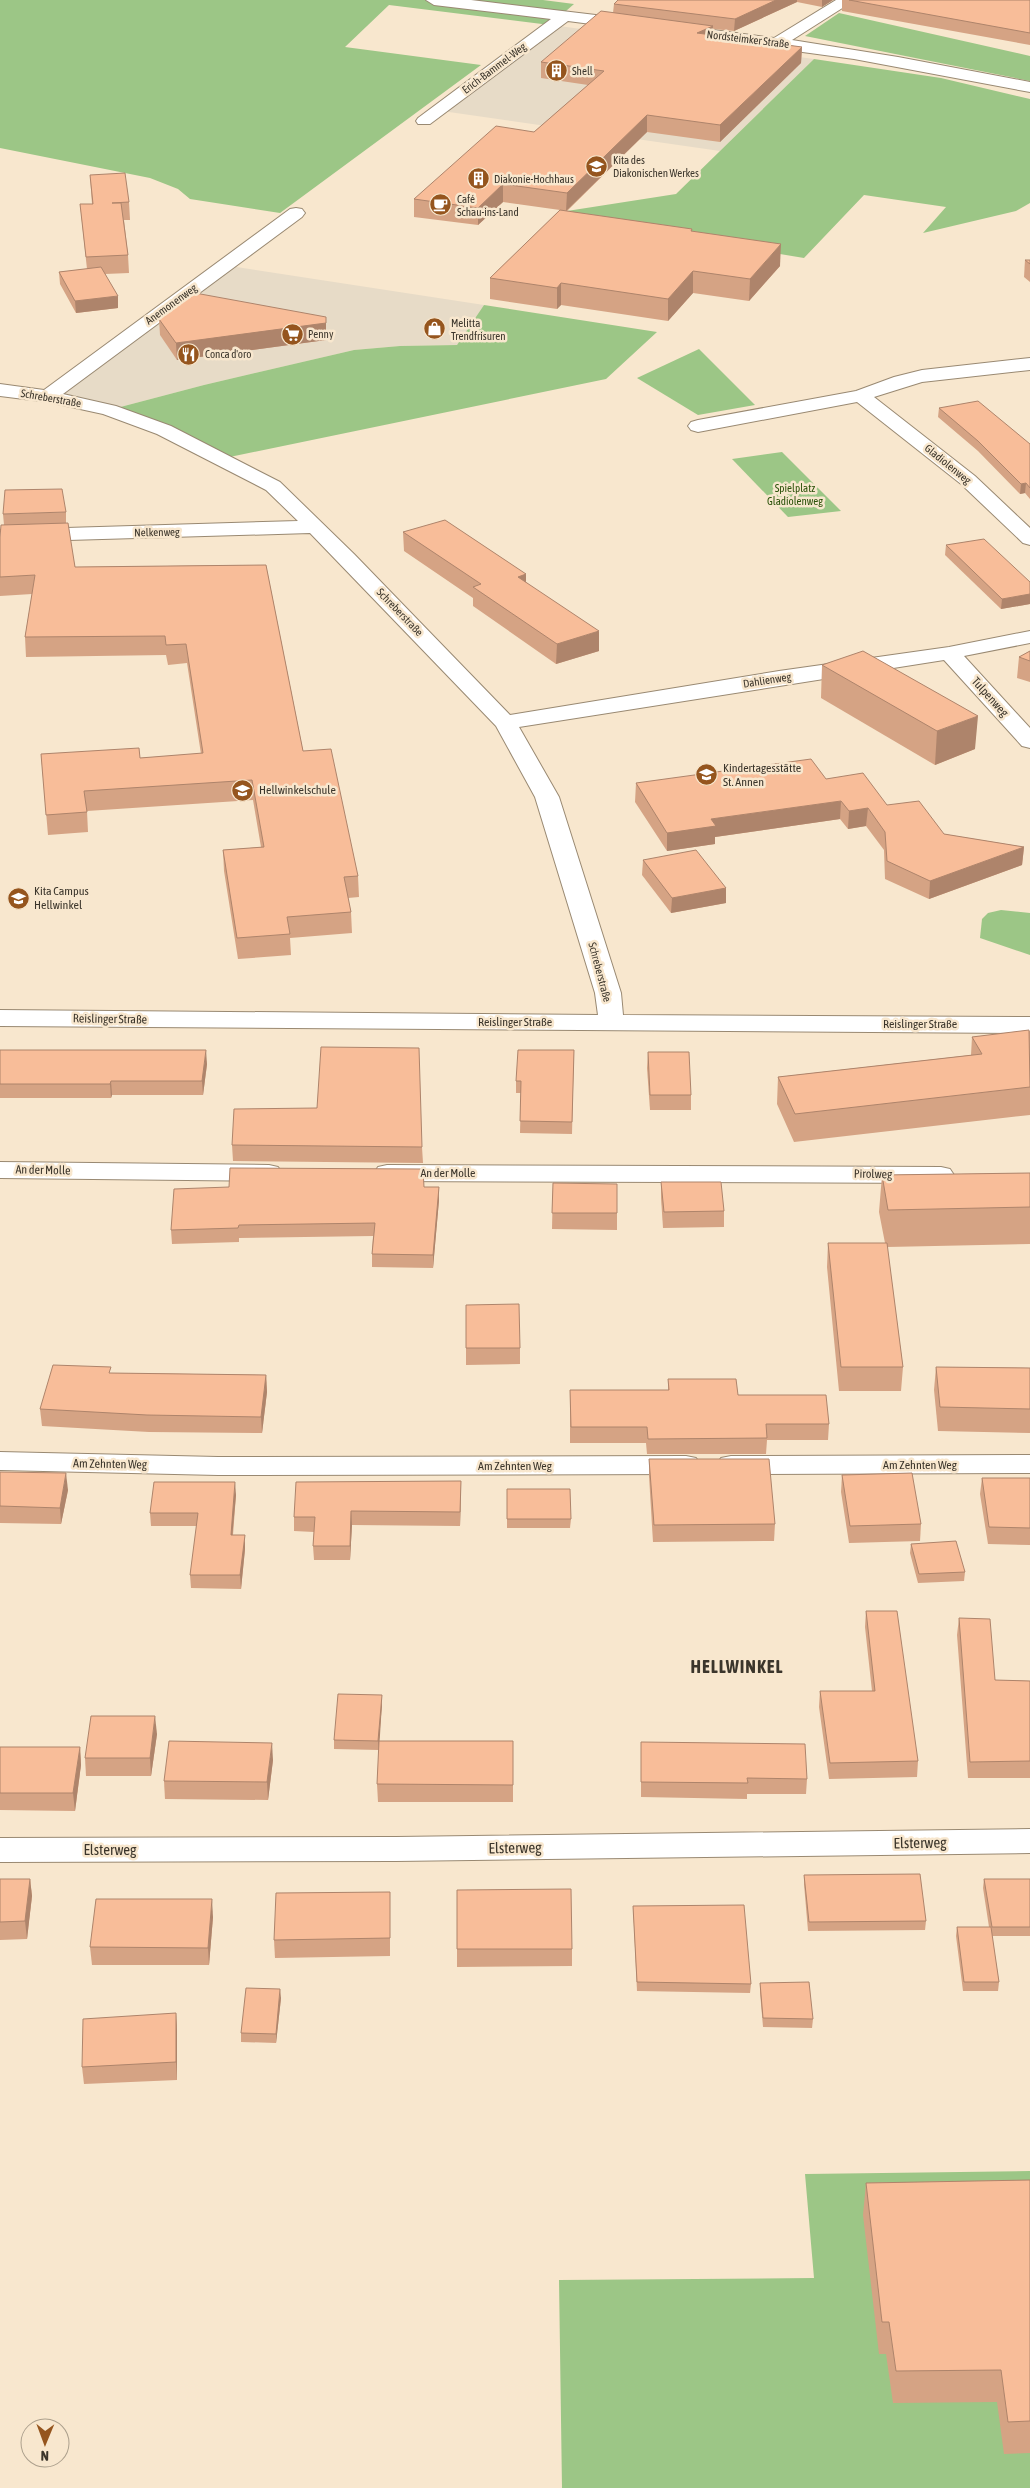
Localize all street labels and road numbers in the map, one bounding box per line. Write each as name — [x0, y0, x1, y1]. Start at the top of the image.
street label: Nordsteimker Straße — [706, 28, 790, 50]
street label: Erich-Bammel-Weg — [460, 40, 528, 96]
street label: Anemonenweg — [143, 281, 199, 327]
street label: Schreberstraße — [20, 387, 82, 409]
street label: Gladiolenweg — [922, 442, 974, 486]
street label: Nelkenweg — [134, 526, 180, 538]
street label: Schreberstraße — [374, 586, 426, 638]
street label: Dahlienweg — [742, 670, 792, 690]
street label: Tulpenweg — [969, 674, 1012, 720]
street label: Schreberstraße — [586, 941, 614, 1003]
street label: Reislinger Straße — [73, 1011, 147, 1027]
street label: Reislinger Straße — [478, 1015, 552, 1029]
street label: Reislinger Straße — [883, 1017, 957, 1031]
street label: An der Molle — [15, 1163, 71, 1177]
street label: An der Molle — [420, 1166, 476, 1180]
street label: Pirolweg — [854, 1167, 893, 1181]
street label: Am Zehnten Weg — [73, 1456, 148, 1472]
street label: Am Zehnten Weg — [883, 1458, 958, 1472]
street label: Am Zehnten Weg — [478, 1459, 553, 1473]
street label: Elsterweg — [893, 1834, 947, 1851]
street label: Elsterweg — [488, 1839, 542, 1856]
street label: Elsterweg — [83, 1841, 137, 1858]

